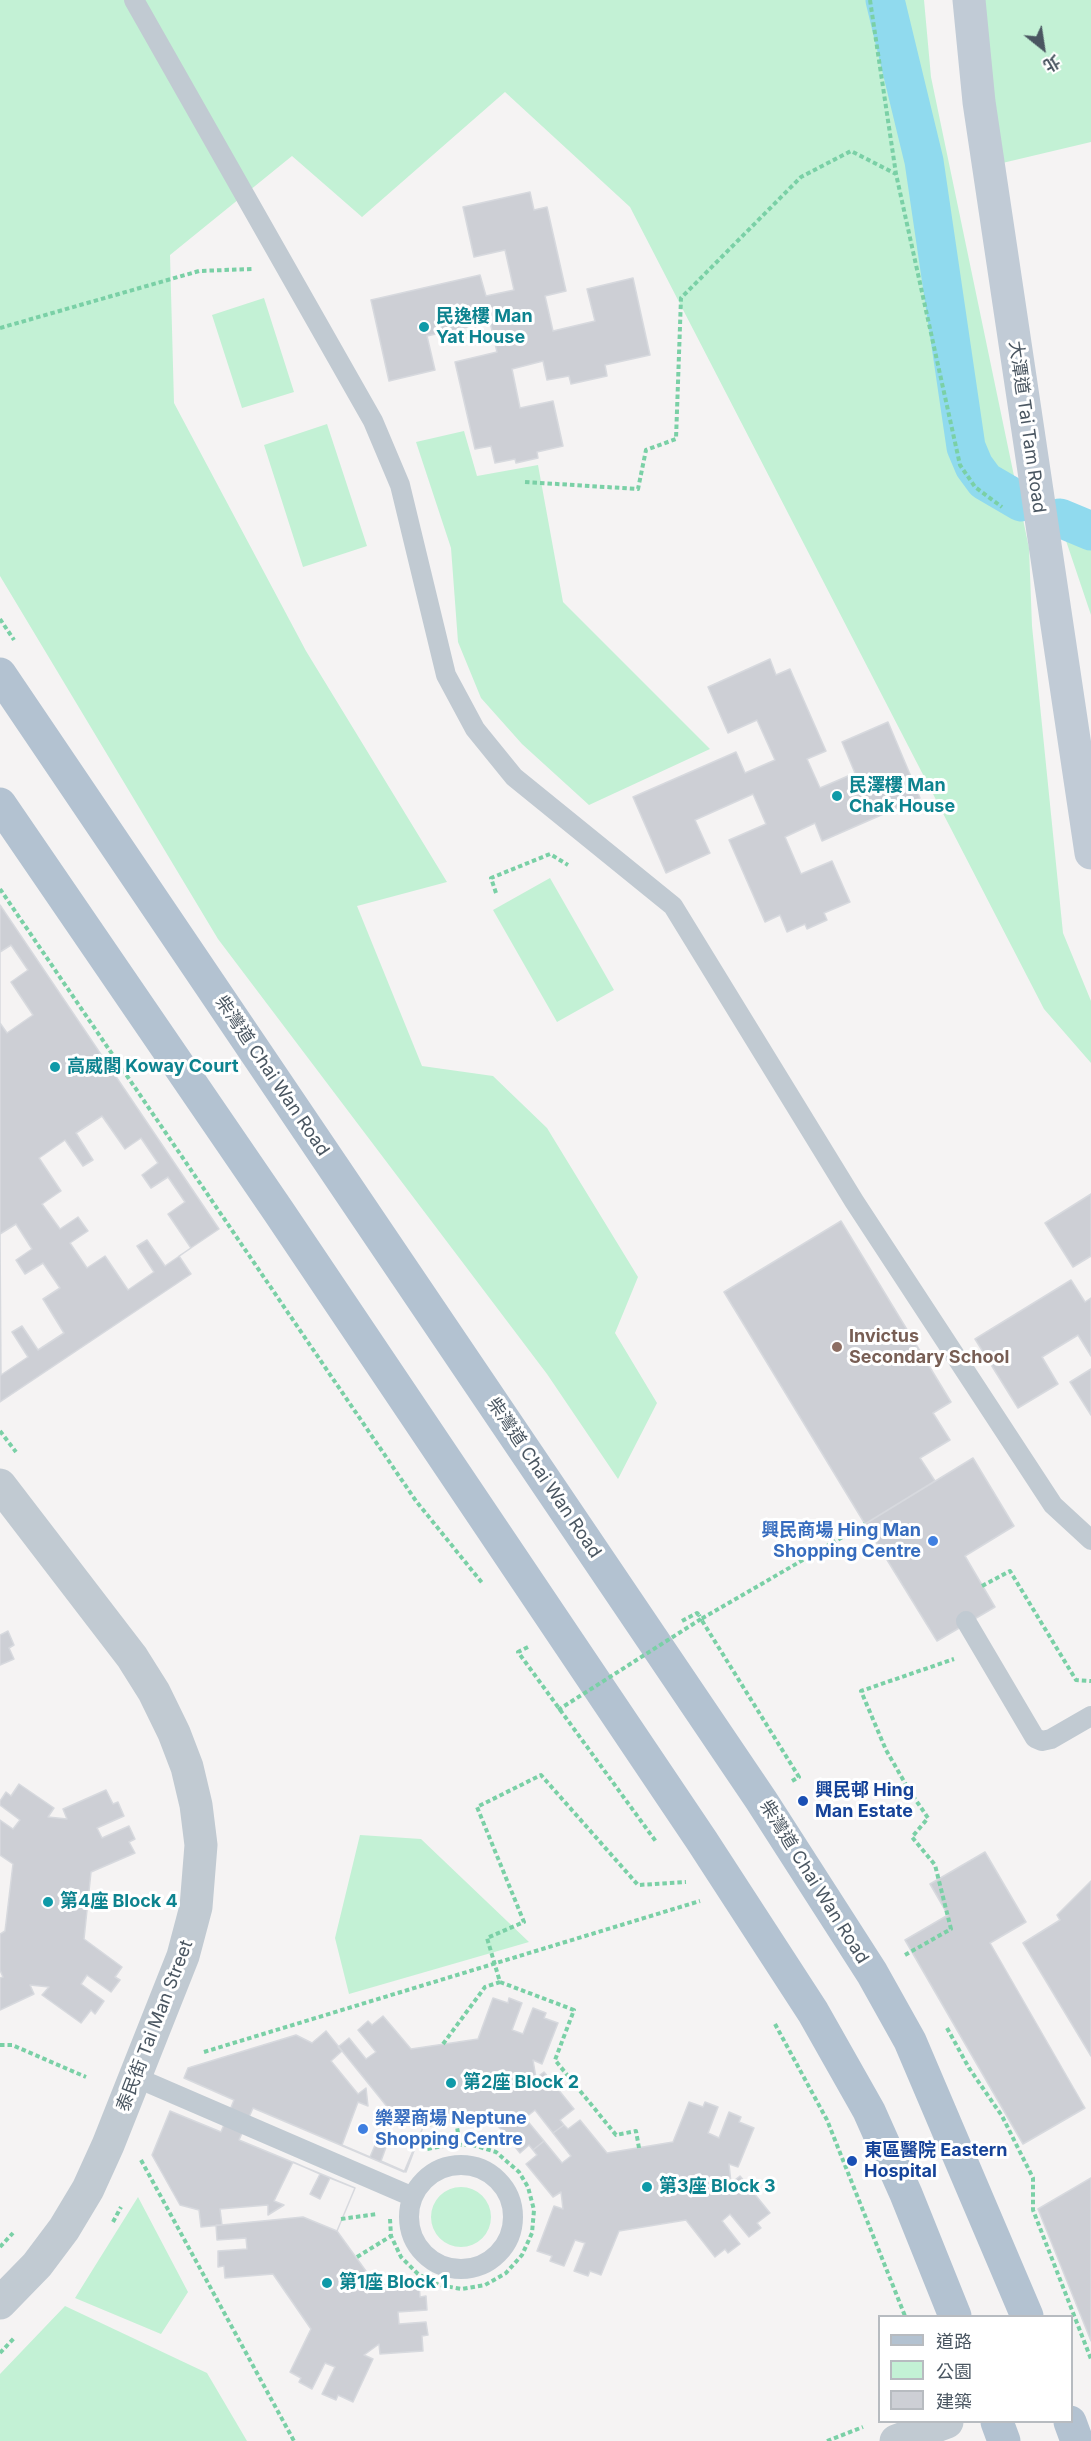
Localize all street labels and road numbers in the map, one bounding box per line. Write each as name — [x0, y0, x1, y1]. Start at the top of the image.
street label: 大潭道 Tai Tam Road — [1004, 340, 1050, 514]
street label: 柴灣道 Chai Wan Road — [210, 992, 334, 1160]
street label: 柴灣道 Chai Wan Road — [482, 1394, 606, 1562]
street label: 柴灣道 Chai Wan Road — [755, 1796, 873, 1968]
street label: 泰民街 Tai Man Street — [112, 1937, 198, 2115]

